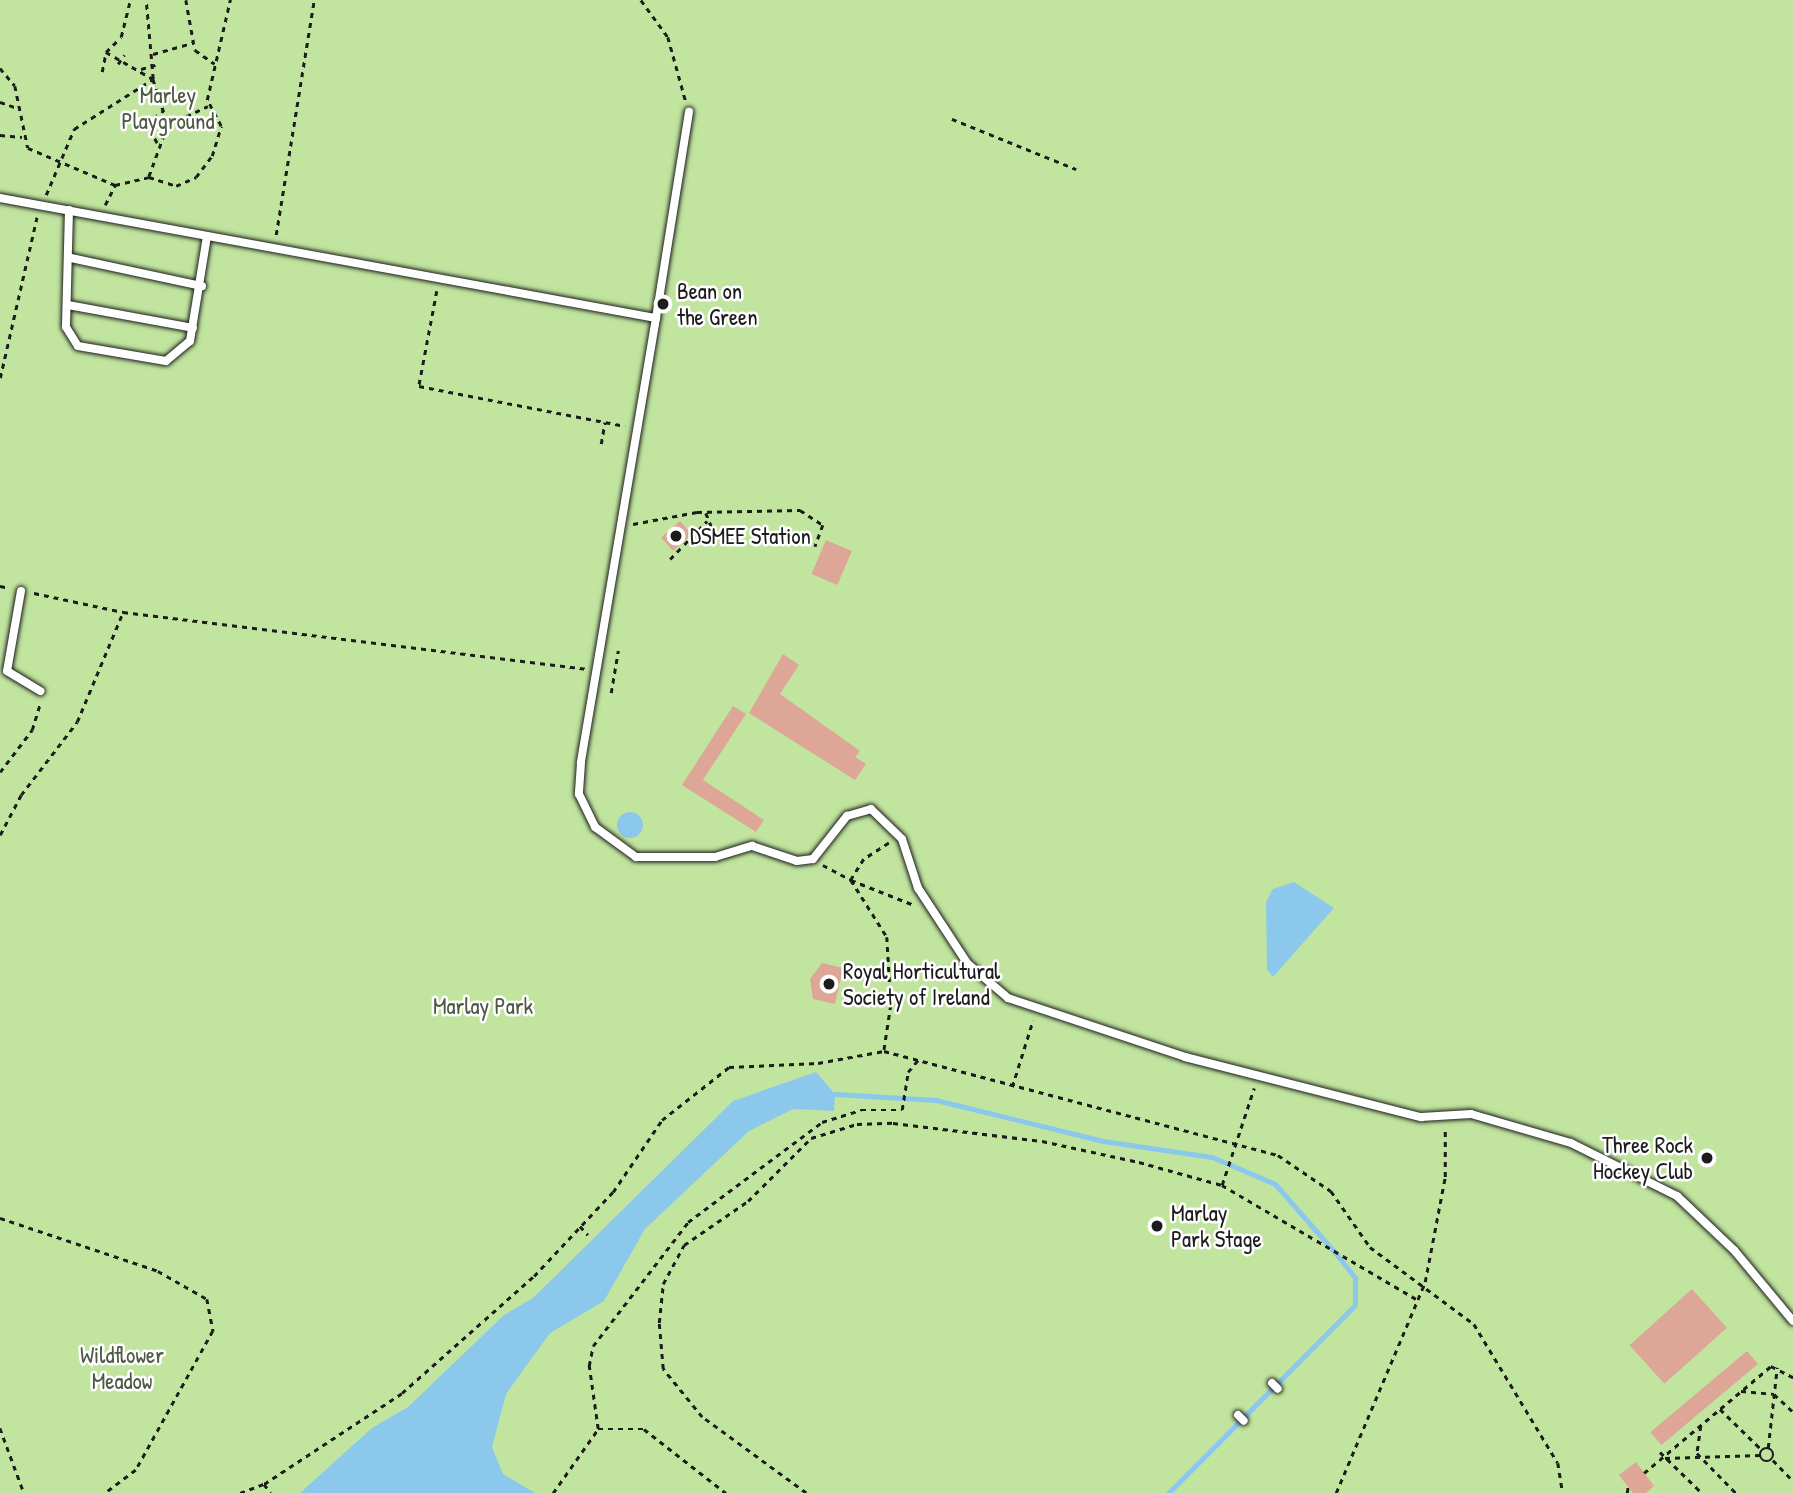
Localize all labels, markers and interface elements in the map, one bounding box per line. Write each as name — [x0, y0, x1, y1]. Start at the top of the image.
park label: Marley Playground — [122, 81, 214, 135]
place label: Bean on the Green — [677, 277, 758, 331]
marker: Bean on the Green — [655, 296, 671, 312]
place label: DSMEE Station — [690, 522, 811, 550]
marker: DSMEE Station — [668, 528, 684, 544]
place label: Royal Horticultural Society of Ireland — [843, 957, 1000, 1011]
marker: Royal Horticultural Society of Ireland — [821, 976, 837, 992]
park label: Marlay Park — [433, 992, 533, 1020]
place label: Three Rock Hockey Club — [1593, 1131, 1693, 1185]
marker: Three Rock Hockey Club — [1699, 1150, 1715, 1166]
place label: Marlay Park Stage — [1171, 1199, 1262, 1253]
marker: Marlay Park Stage — [1149, 1218, 1165, 1234]
park label: Wildflower Meadow — [80, 1341, 164, 1395]

